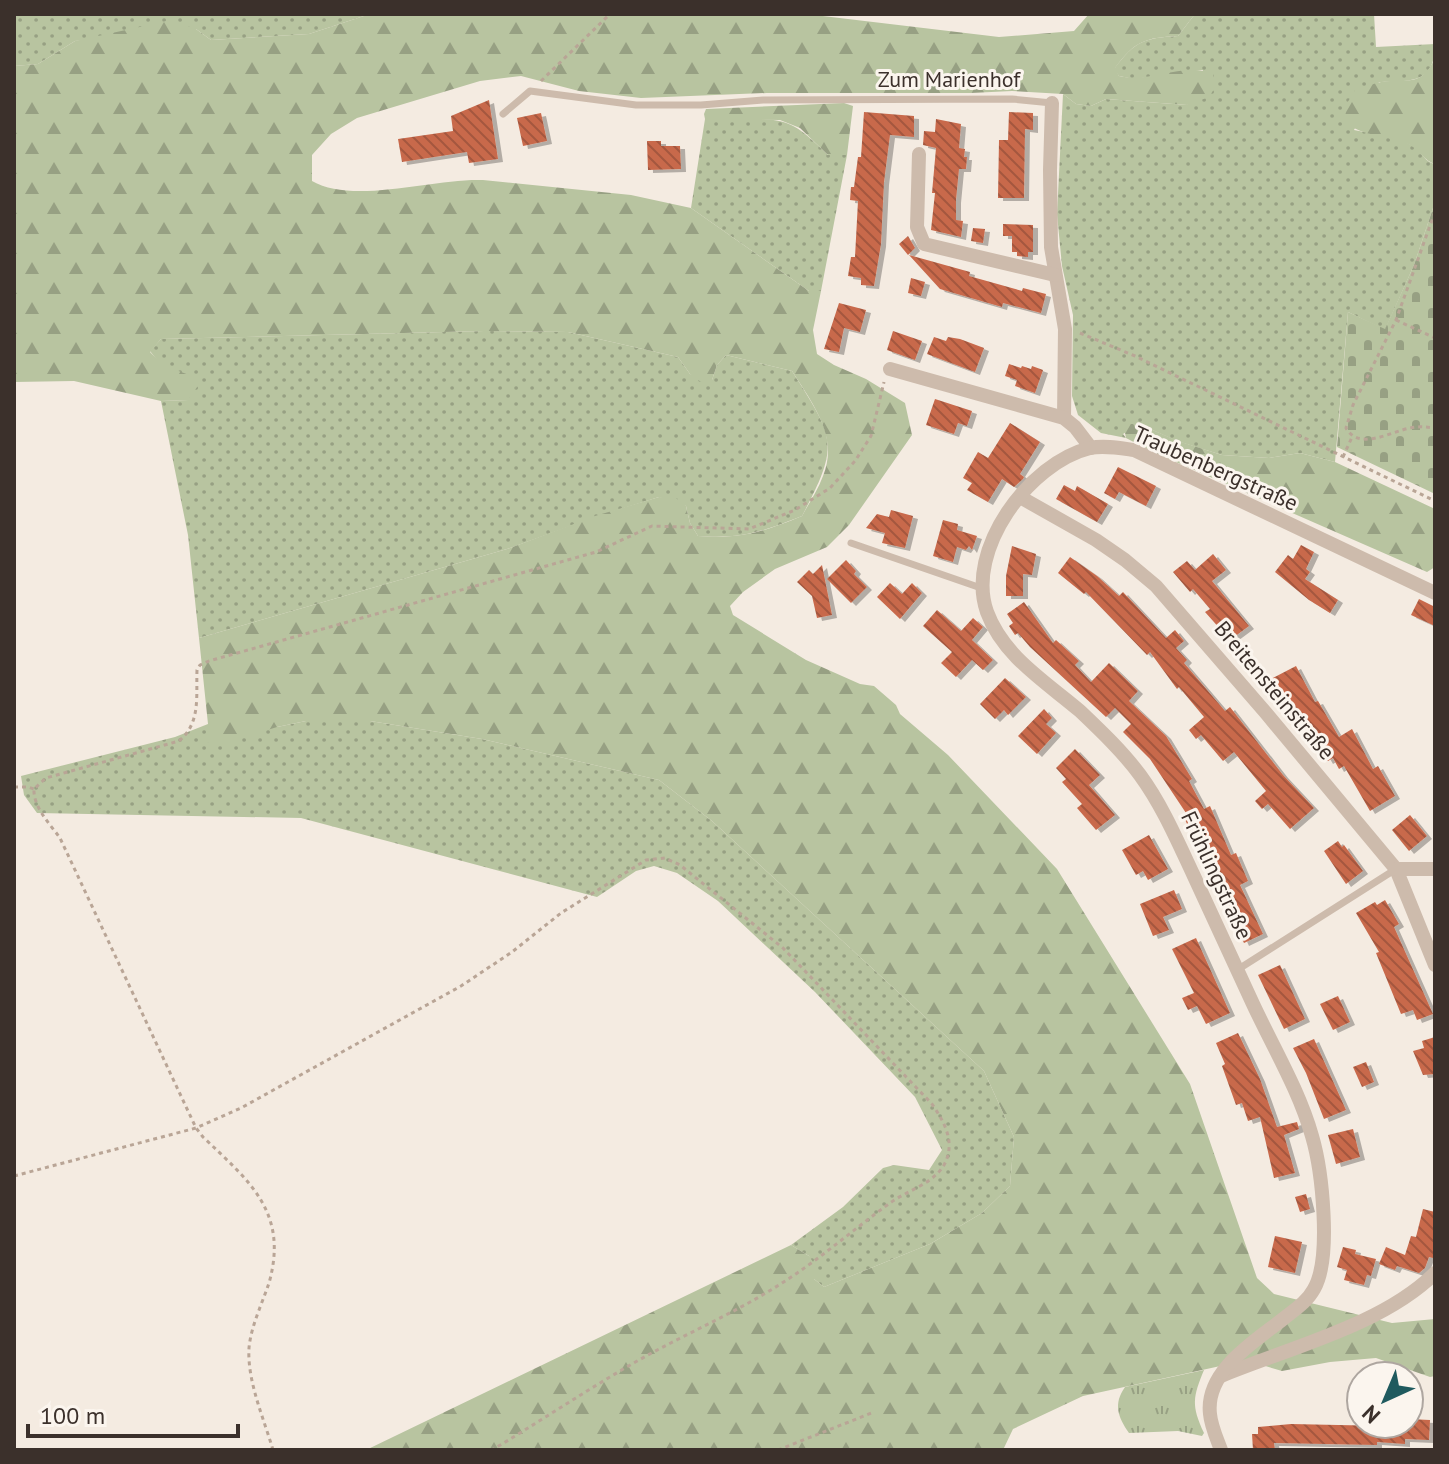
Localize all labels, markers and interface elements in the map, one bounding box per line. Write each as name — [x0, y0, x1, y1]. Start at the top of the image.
street label: Zum Marienhof — [878, 65, 1021, 93]
street label: Traubenbergstraße — [1129, 419, 1303, 517]
street label: Breitensteinstraße — [1209, 615, 1341, 765]
street label: Frühlingstraße — [1175, 806, 1259, 944]
north arrow — [1345, 1360, 1425, 1440]
scale bar — [28, 1388, 238, 1438]
text: N — [1356, 1399, 1386, 1429]
text: 100 m — [40, 1400, 105, 1431]

